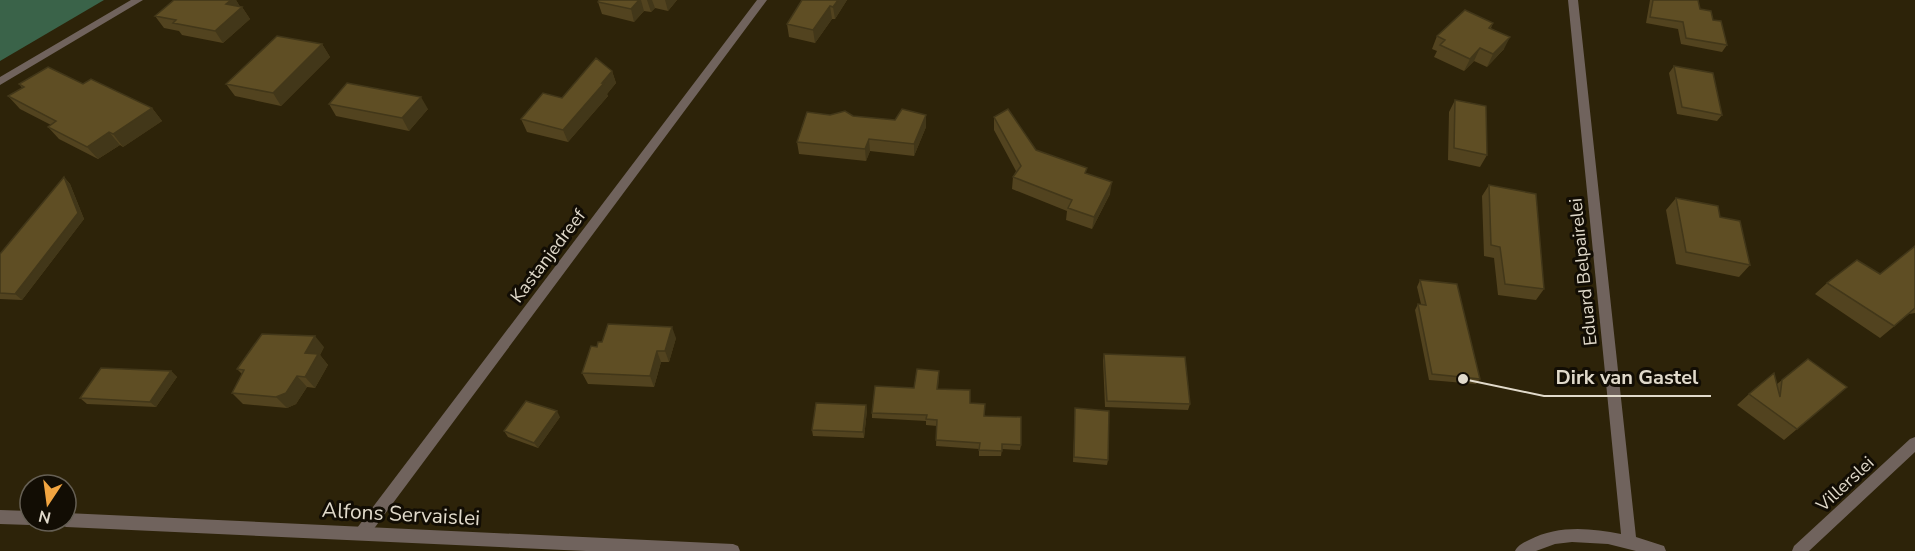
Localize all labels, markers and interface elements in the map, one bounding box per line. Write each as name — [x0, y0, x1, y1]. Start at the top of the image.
street label: Eduard Belpairelei — [1563, 197, 1603, 347]
street label: Kastanjedreef — [505, 204, 592, 308]
callout: Dirk van Gastel — [1544, 358, 1711, 396]
text: Dirk van Gastel — [1556, 364, 1699, 391]
street label: Villerslei — [1810, 451, 1879, 518]
north arrow — [18, 473, 78, 533]
street label: Alfons Servaislei — [321, 496, 481, 532]
text: N — [37, 505, 53, 529]

